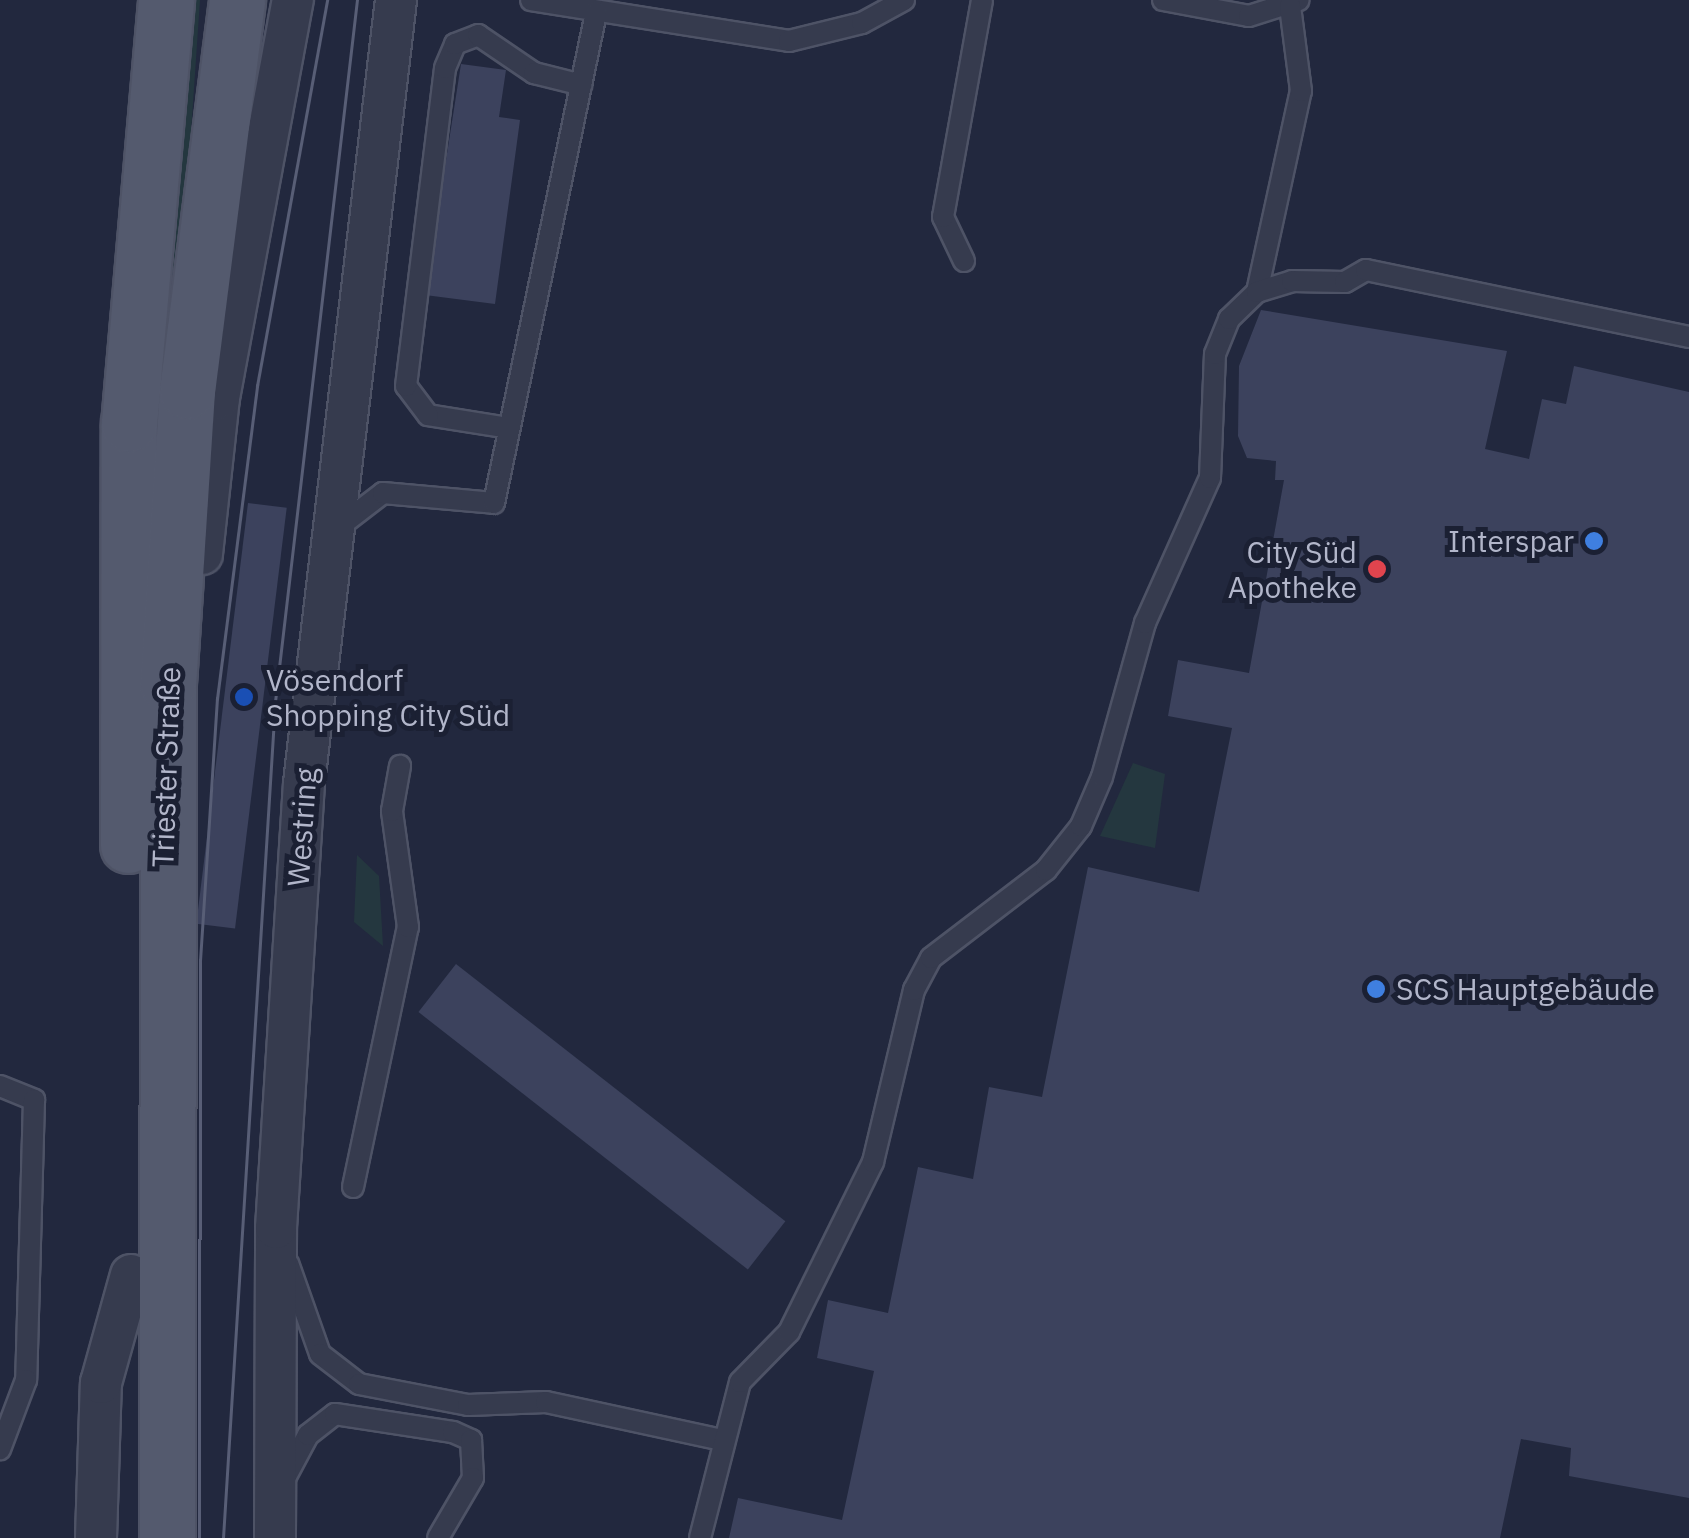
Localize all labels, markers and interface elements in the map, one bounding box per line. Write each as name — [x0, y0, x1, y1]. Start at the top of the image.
place label: Interspar — [1448, 523, 1574, 559]
marker: Interspar — [1583, 530, 1605, 552]
place label: City Süd Apotheke — [1228, 534, 1357, 604]
marker: City Süd Apotheke — [1366, 558, 1388, 580]
place label: Vösendorf Shopping City Süd — [266, 662, 510, 732]
street label: Triester Straße — [145, 666, 187, 868]
marker: Vösendorf Shopping City Süd — [231, 684, 257, 710]
street label: Westring — [280, 766, 324, 888]
place label: SCS Hauptgebäude — [1396, 971, 1655, 1007]
marker: SCS Hauptgebäude — [1365, 978, 1387, 1000]

